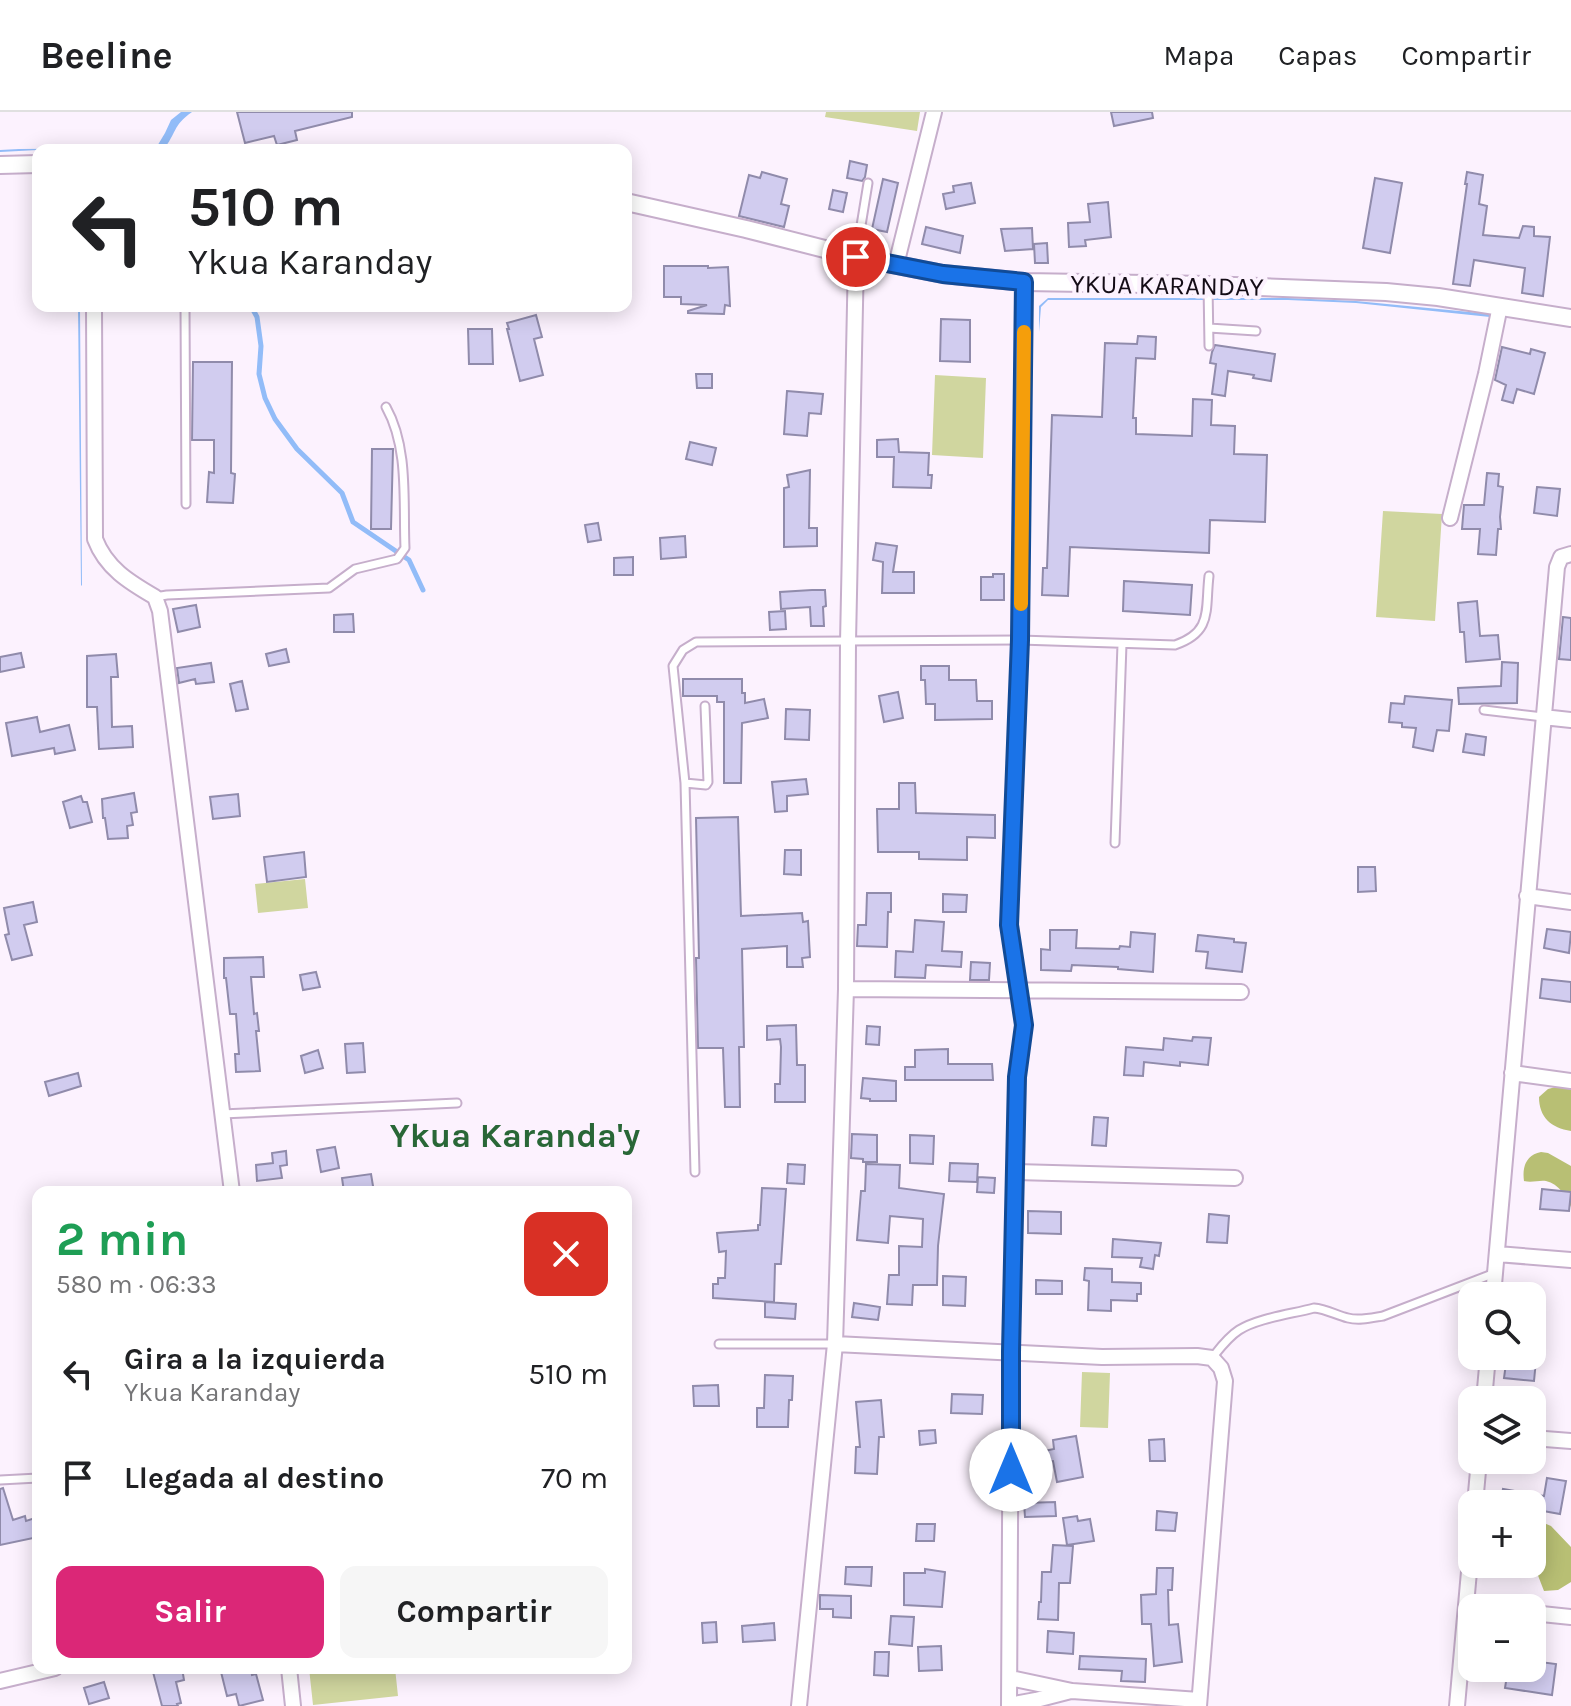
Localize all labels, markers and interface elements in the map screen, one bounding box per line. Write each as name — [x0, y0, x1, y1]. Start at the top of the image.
text: Beeline — [40, 33, 173, 78]
text: Mapa — [1163, 39, 1234, 72]
text: Capas — [1278, 39, 1357, 72]
text: Compartir — [1401, 39, 1531, 72]
text: 510 m — [188, 174, 343, 239]
icon: left — [56, 176, 160, 280]
pin — [822, 223, 890, 291]
icon: arrive — [834, 235, 878, 279]
text: Ykua Karanday — [188, 241, 432, 283]
street label: YKUA KARANDAY — [1070, 268, 1265, 303]
district label: Ykua Karanda'y — [390, 1116, 640, 1156]
text: 2 min — [56, 1211, 188, 1267]
button: close — [524, 1212, 608, 1296]
text: 580 m · 06:33 — [56, 1269, 217, 1300]
map controls — [1458, 1282, 1546, 1682]
button: search — [1458, 1282, 1546, 1370]
text: Gira a la izquierda — [124, 1341, 386, 1377]
icon: left — [56, 1352, 100, 1396]
text: 510 m — [528, 1356, 608, 1392]
text: Ykua Karanday — [124, 1377, 300, 1408]
button: layers — [1458, 1386, 1546, 1474]
position arrow — [969, 1428, 1053, 1512]
icon: arrive — [56, 1456, 100, 1500]
text: Llegada al destino — [124, 1460, 384, 1496]
text: 70 m — [541, 1460, 608, 1496]
button: + — [1458, 1490, 1546, 1578]
button: Salir — [56, 1566, 324, 1658]
button: Compartir — [340, 1566, 608, 1658]
button: − — [1458, 1594, 1546, 1682]

